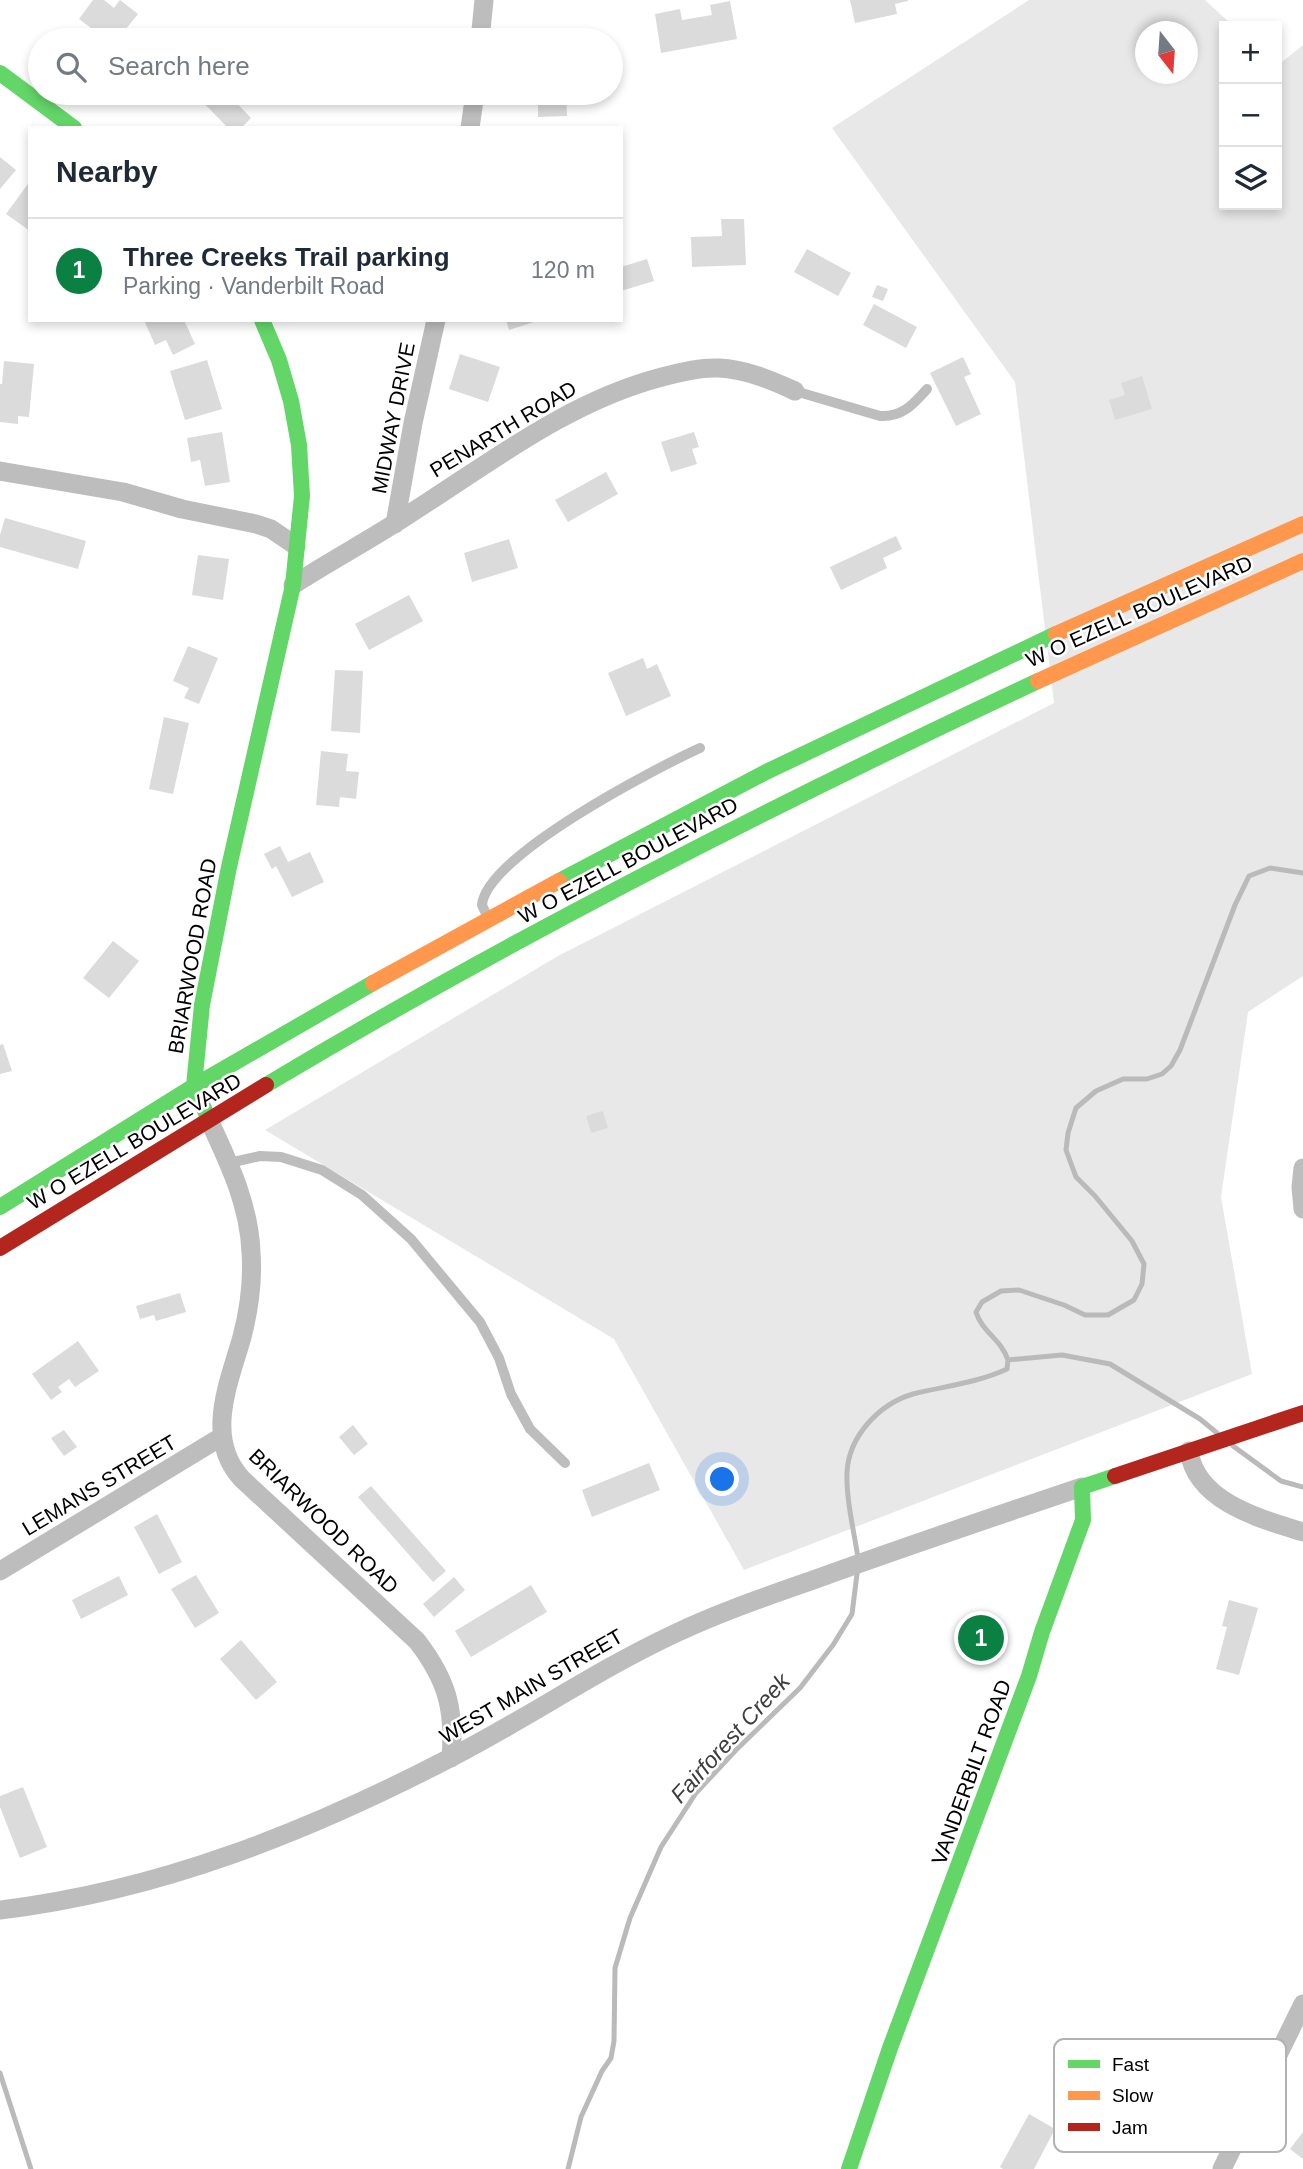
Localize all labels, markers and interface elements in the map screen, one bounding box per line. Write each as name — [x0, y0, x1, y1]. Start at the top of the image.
north arrow — [1135, 21, 1198, 84]
map controls — [1219, 21, 1282, 210]
button: + — [1219, 21, 1282, 84]
search box — [28, 28, 623, 105]
icon: search — [52, 48, 90, 86]
text: Search here — [108, 51, 250, 81]
button: − — [1219, 84, 1282, 147]
button: layers — [1219, 147, 1282, 210]
text: Nearby — [56, 155, 158, 188]
text: Three Creeks Trail parking — [123, 242, 450, 272]
text: 1 — [73, 257, 85, 283]
text: 120 m — [531, 257, 595, 283]
text: Parking · Vanderbilt Road — [123, 273, 385, 299]
street label: MIDWAY DRIVE — [367, 340, 419, 496]
street label: PENARTH ROAD — [426, 376, 580, 482]
street label: W O EZELL BOULEVARD — [1022, 551, 1256, 671]
street label: W O EZELL BOULEVARD — [514, 792, 742, 928]
street label: BRIARWOOD ROAD — [163, 857, 221, 1055]
street label: W O EZELL BOULEVARD — [23, 1068, 245, 1214]
street label: LEMANS STREET — [18, 1430, 180, 1540]
street label: BRIARWOOD ROAD — [245, 1444, 403, 1598]
your location — [705, 1462, 739, 1496]
pin: 1 — [958, 1612, 1004, 1664]
street label: WEST MAIN STREET — [435, 1624, 627, 1748]
water label: Fairforest Creek — [665, 1667, 796, 1808]
street label: VANDERBILT ROAD — [927, 1676, 1015, 1868]
legend — [1054, 2039, 1286, 2152]
text: Fast — [1112, 2054, 1150, 2075]
text: Slow — [1112, 2085, 1153, 2106]
text: Jam — [1112, 2117, 1148, 2138]

